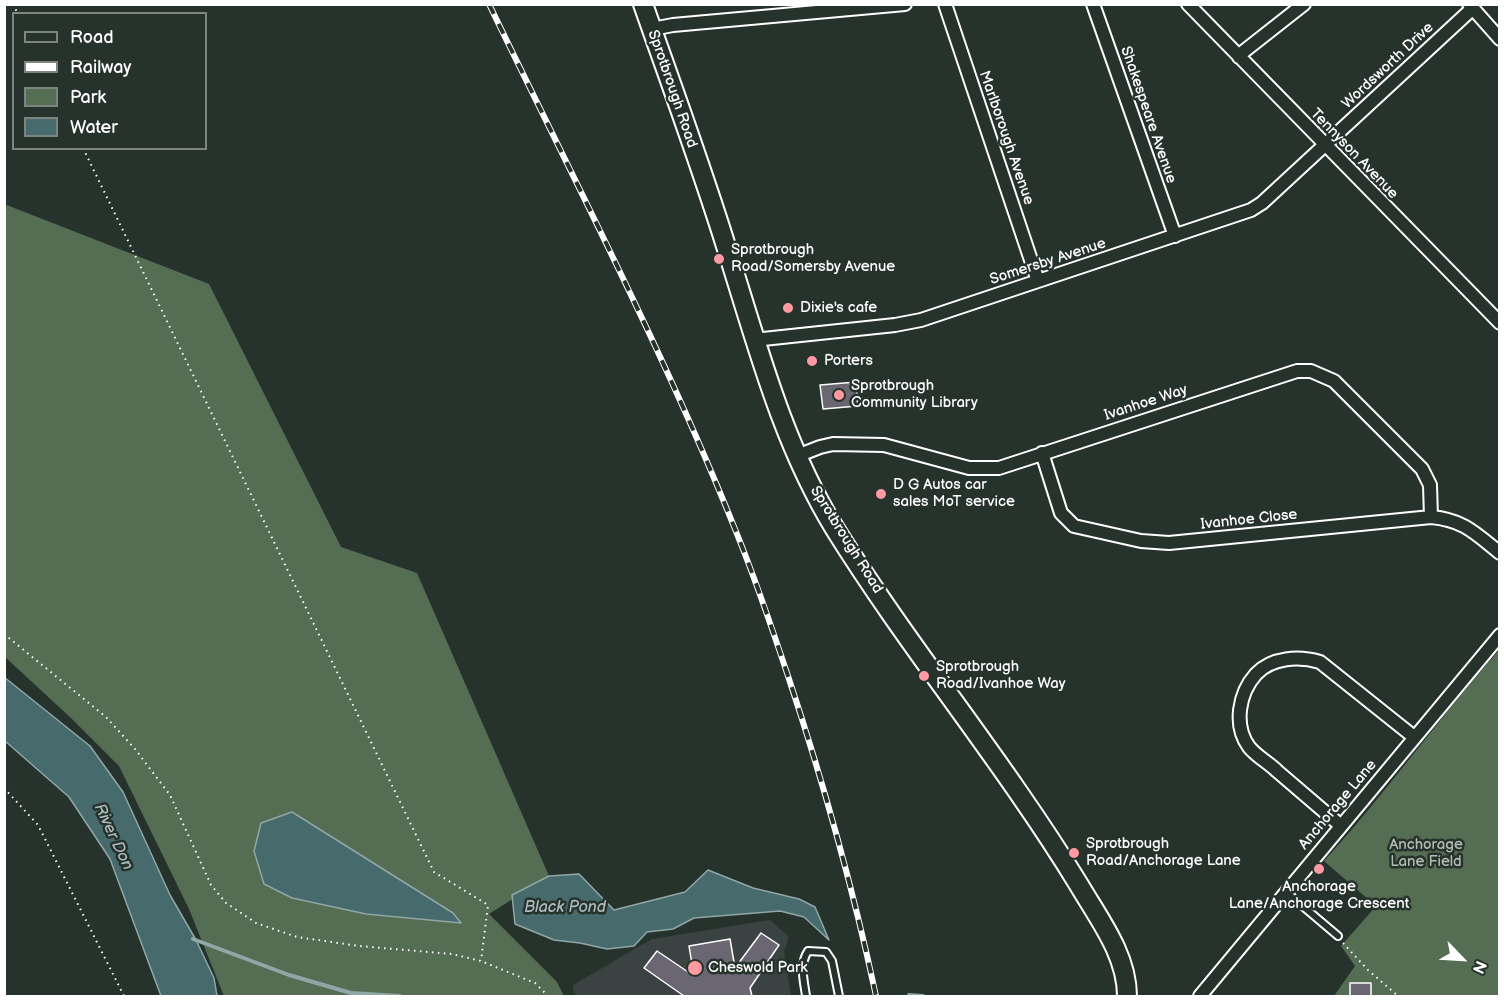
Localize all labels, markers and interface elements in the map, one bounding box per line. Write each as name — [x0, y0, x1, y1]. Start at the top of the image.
legend — [12, 12, 207, 150]
street label: Wordsworth Drive — [1338, 19, 1438, 113]
text: Road — [70, 27, 114, 48]
street label: Sprotbrough Road — [643, 28, 701, 150]
street label: Shakespeare Avenue — [1116, 44, 1180, 186]
text: Railway — [70, 57, 132, 78]
street label: Marlborough Avenue — [975, 69, 1037, 207]
text: Park — [70, 87, 106, 108]
street label: Tennyson Avenue — [1306, 105, 1402, 203]
text: Water — [70, 117, 118, 138]
street label: Somersby Avenue — [988, 235, 1108, 289]
place label: Sprotbrough Road/Somersby Avenue — [731, 241, 895, 276]
marker: Sprotbrough Road/Somersby Avenue — [712, 252, 726, 266]
place label: Dixie's cafe — [800, 299, 877, 317]
marker: Dixie's cafe — [781, 301, 795, 315]
place label: Porters — [824, 352, 873, 370]
marker: Porters — [805, 354, 819, 368]
place label: Sprotbrough Community Library — [851, 377, 978, 412]
street label: Ivanhoe Way — [1102, 381, 1190, 425]
marker: Sprotbrough Community Library — [832, 388, 846, 402]
place label: D G Autos car sales MoT service — [893, 476, 1015, 511]
street label: Sprotbrough Road — [806, 483, 886, 597]
marker: D G Autos car sales MoT service — [874, 487, 888, 501]
street label: Ivanhoe Close — [1200, 506, 1298, 534]
place label: Sprotbrough Road/Ivanhoe Way — [936, 658, 1066, 693]
marker: Sprotbrough Road/Ivanhoe Way — [917, 669, 931, 683]
street label: Anchorage Lane — [1295, 756, 1381, 854]
water label: River Don — [89, 801, 137, 873]
place label: Sprotbrough Road/Anchorage Lane — [1086, 835, 1241, 870]
park label: Anchorage Lane Field — [1389, 836, 1463, 871]
marker: Sprotbrough Road/Anchorage Lane — [1067, 846, 1081, 860]
marker: Anchorage Lane/Anchorage Crescent — [1312, 862, 1326, 876]
place label: Anchorage Lane/Anchorage Crescent — [1229, 878, 1409, 913]
water label: Black Pond — [524, 898, 606, 918]
north arrow — [1432, 929, 1492, 989]
text: N — [1468, 957, 1490, 976]
marker: Cheswold Park — [686, 959, 704, 977]
place label: Cheswold Park — [708, 959, 808, 977]

